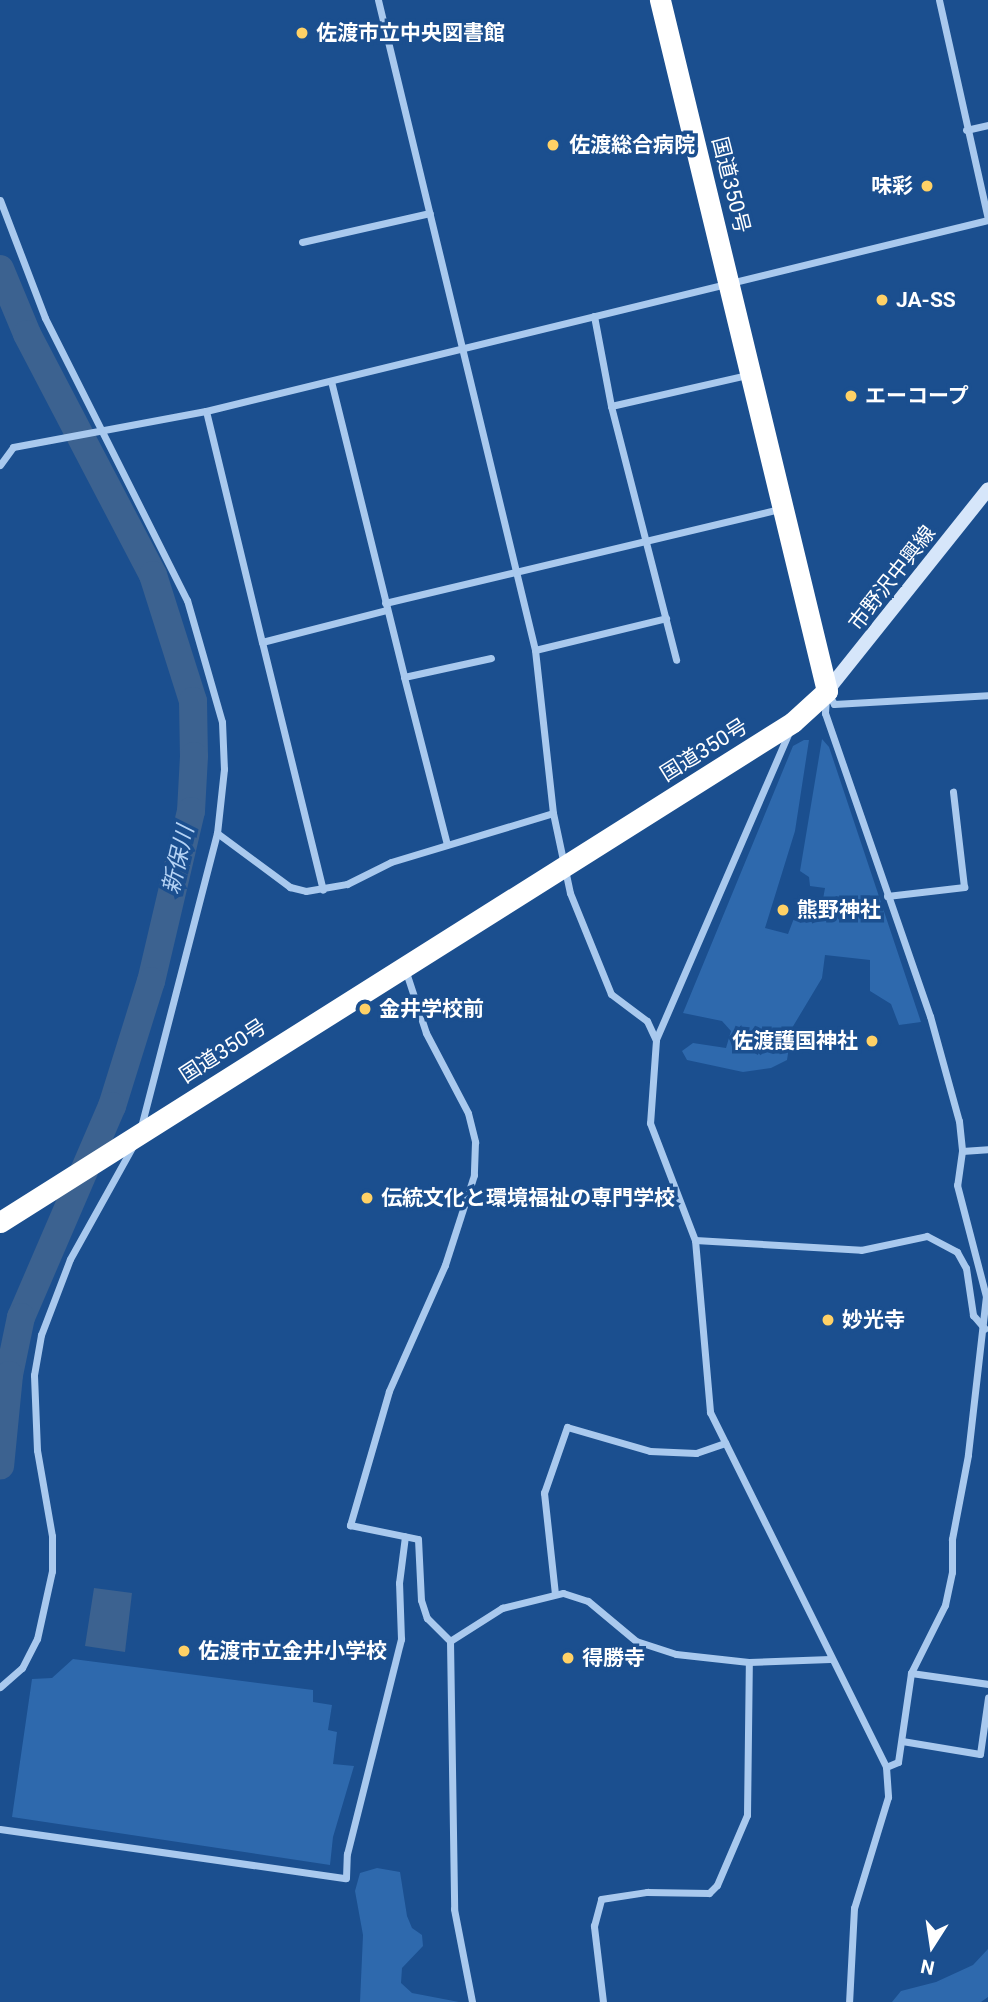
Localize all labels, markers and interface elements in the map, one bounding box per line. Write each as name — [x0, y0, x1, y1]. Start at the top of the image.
place label: 佐渡市立中央図書館 — [316, 20, 505, 46]
marker: 佐渡市立中央図書館 — [294, 25, 310, 41]
place label: 佐渡総合病院 — [569, 132, 695, 158]
street label: 国道350号 — [707, 134, 755, 236]
marker: 佐渡総合病院 — [543, 135, 563, 155]
place label: 味彩 — [871, 173, 913, 199]
marker: 味彩 — [919, 178, 935, 194]
place label: JA-SS — [896, 287, 956, 313]
marker: JA-SS — [874, 292, 890, 308]
place label: エーコープ — [865, 383, 970, 409]
marker: エーコープ — [843, 388, 859, 404]
street label: 市野沢中興線 — [843, 521, 941, 635]
street label: 国道350号 — [656, 713, 752, 787]
water label: 新保川 — [158, 823, 200, 897]
place label: 熊野神社 — [797, 897, 881, 923]
marker: 熊野神社 — [775, 902, 791, 918]
place label: 金井学校前 — [379, 996, 484, 1022]
marker: 金井学校前 — [357, 1001, 373, 1017]
street label: 国道350号 — [175, 1014, 271, 1088]
place label: 佐渡護国神社 — [732, 1028, 858, 1054]
marker: 佐渡護国神社 — [864, 1033, 880, 1049]
place label: 伝統文化と環境福祉の専門学校 — [381, 1185, 675, 1211]
marker: 伝統文化と環境福祉の専門学校 — [359, 1190, 375, 1206]
place label: 妙光寺 — [842, 1307, 905, 1333]
marker: 妙光寺 — [820, 1312, 836, 1328]
place label: 佐渡市立金井小学校 — [198, 1638, 387, 1664]
marker: 佐渡市立金井小学校 — [176, 1643, 192, 1659]
place label: 得勝寺 — [582, 1645, 645, 1671]
marker: 得勝寺 — [560, 1650, 576, 1666]
north arrow — [897, 1911, 967, 1981]
text: N — [919, 1954, 936, 1980]

